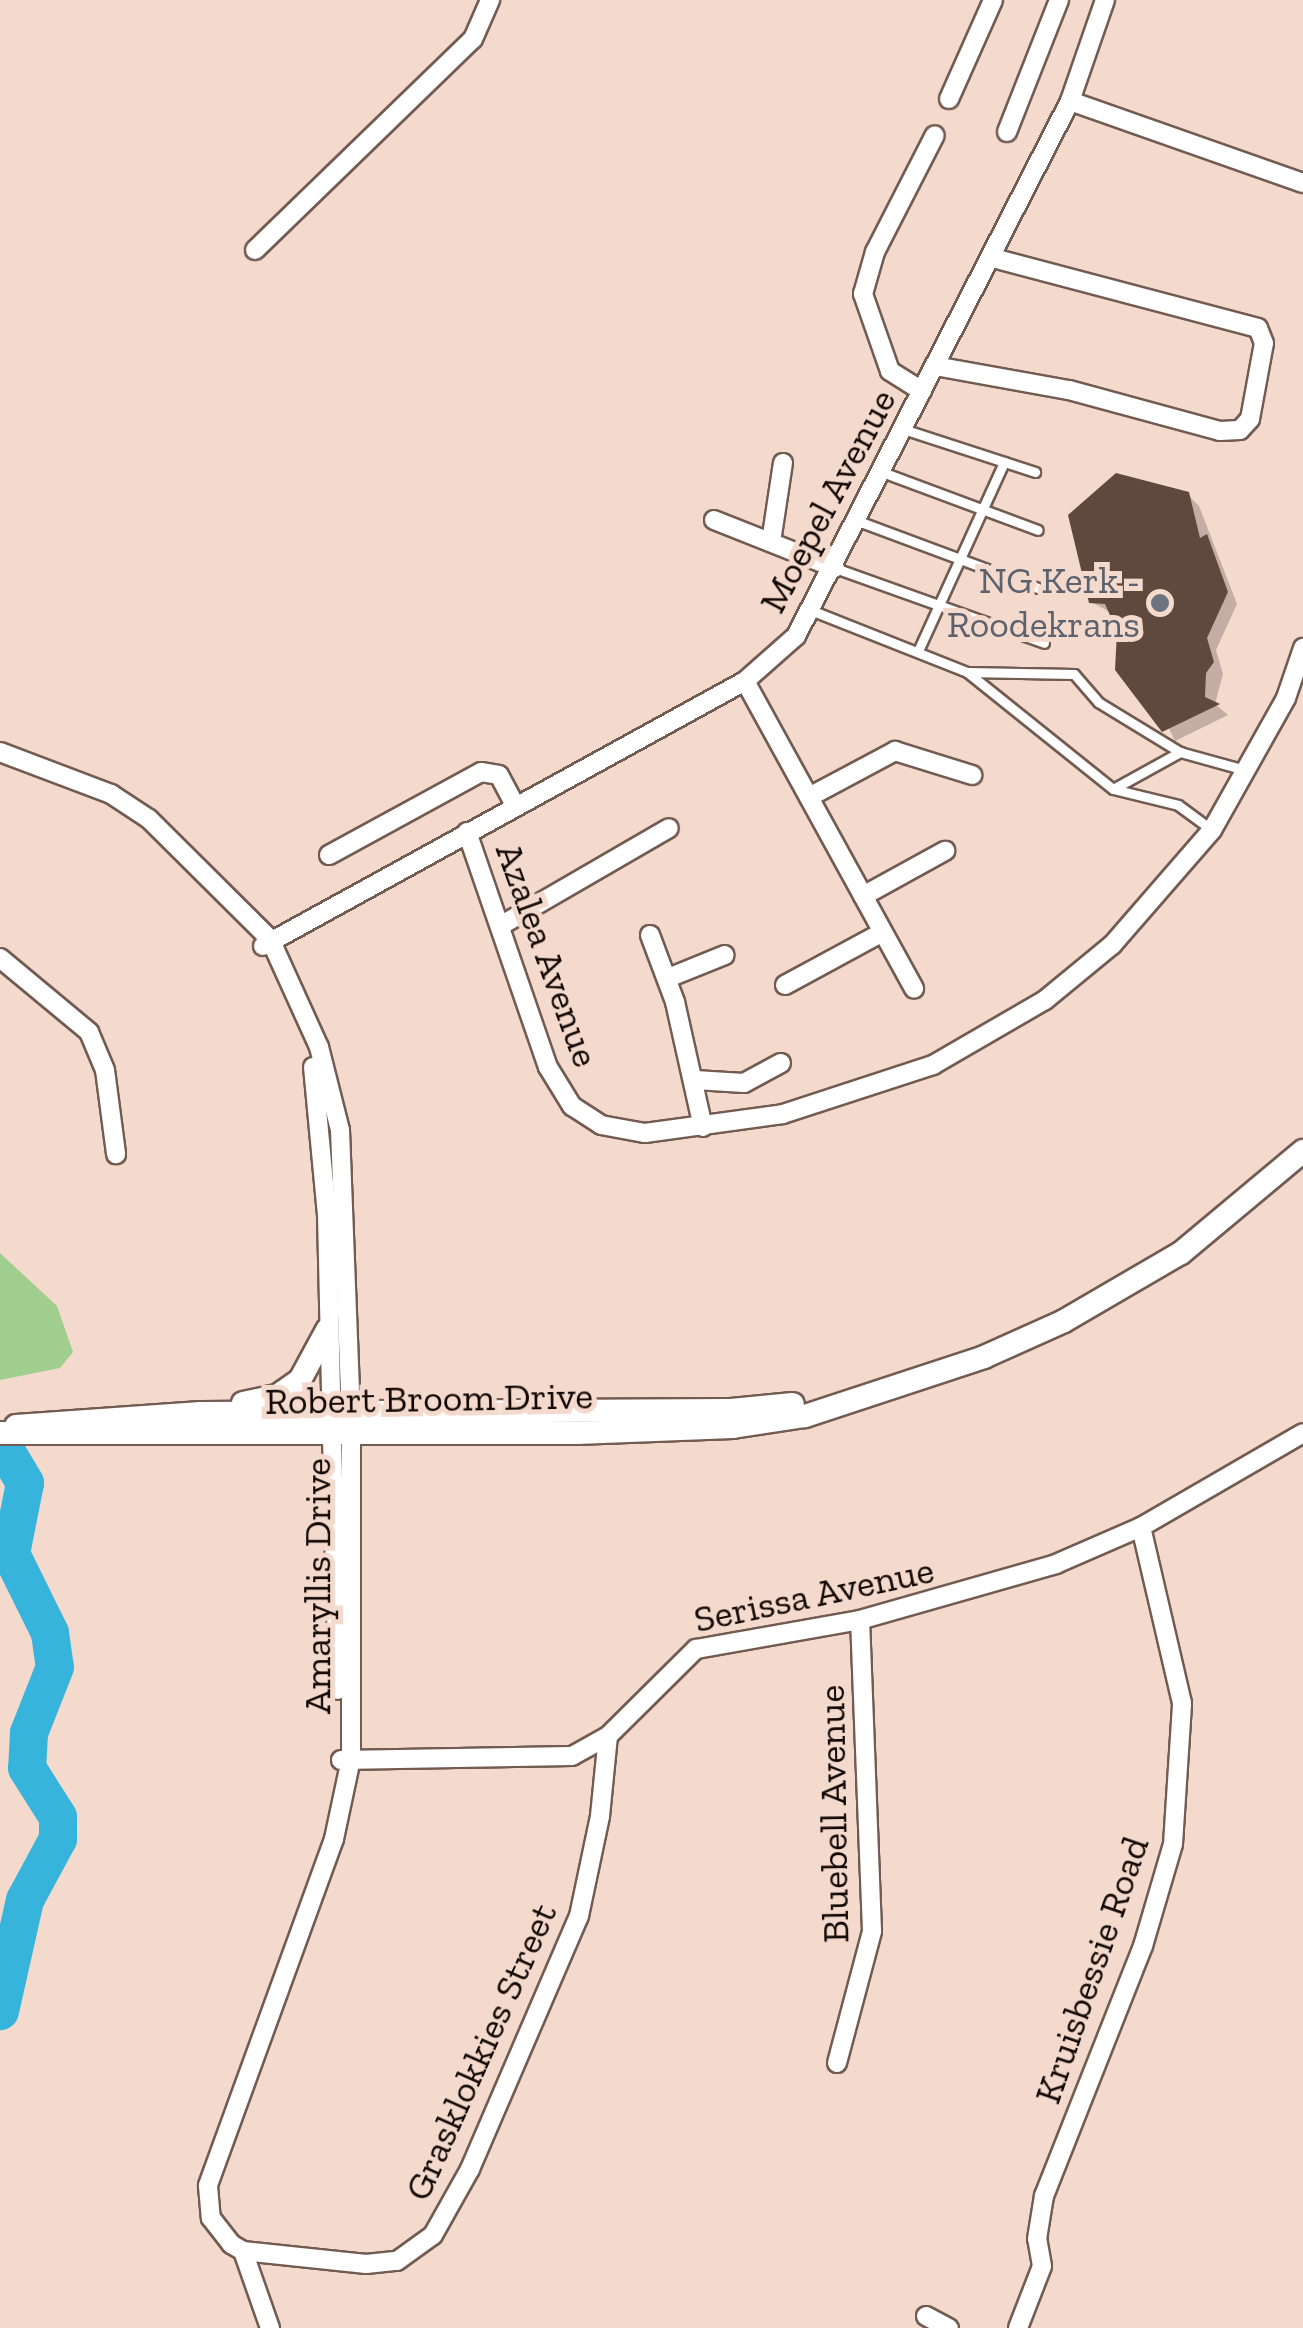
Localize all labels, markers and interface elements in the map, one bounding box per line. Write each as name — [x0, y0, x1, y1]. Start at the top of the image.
street label: Moepel Avenue — [750, 381, 906, 621]
place label: NG Kerk - Roodekrans — [947, 558, 1140, 648]
marker: NG Kerk - Roodekrans — [1149, 592, 1171, 614]
street label: Azalea Avenue — [485, 836, 609, 1074]
street label: Robert Broom Drive — [265, 1373, 593, 1425]
street label: Amaryllis Drive — [295, 1458, 341, 1714]
street label: Serissa Avenue — [689, 1547, 939, 1643]
street label: Bluebell Avenue — [809, 1684, 859, 1944]
street label: Kruisbessie Road — [1025, 1831, 1159, 2109]
street label: Grasklokkies Street — [395, 1897, 567, 2207]

